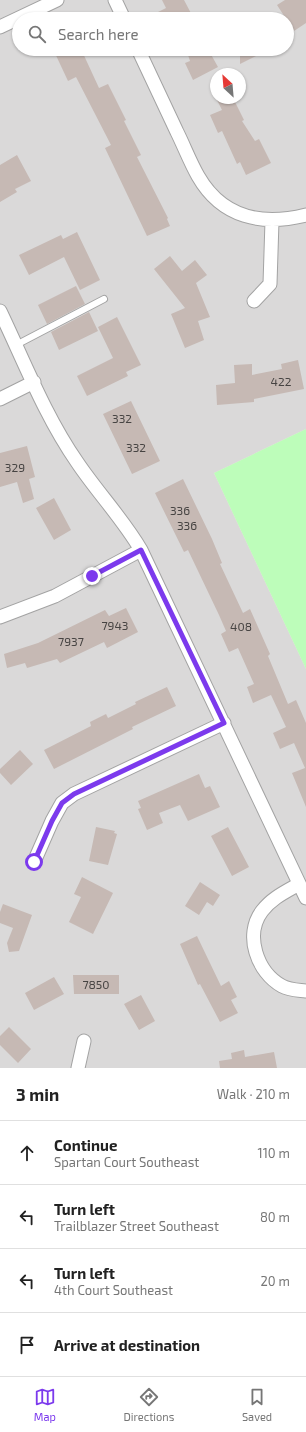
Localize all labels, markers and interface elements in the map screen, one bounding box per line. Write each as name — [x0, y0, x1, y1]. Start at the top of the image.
search box — [12, 12, 294, 56]
icon: search — [26, 23, 48, 45]
text: Search here — [58, 25, 139, 43]
north arrow — [210, 68, 246, 104]
house number: 422 — [271, 374, 292, 388]
house number: 332 — [112, 411, 132, 425]
house number: 332 — [126, 440, 146, 454]
house number: 329 — [5, 460, 25, 474]
house number: 336 — [170, 503, 190, 517]
house number: 336 — [177, 518, 197, 532]
route end — [83, 567, 101, 585]
house number: 7943 — [101, 618, 129, 632]
house number: 408 — [230, 619, 252, 633]
house number: 7937 — [58, 634, 84, 648]
route start — [25, 853, 43, 871]
house number: 7850 — [82, 977, 110, 991]
text: 3 min — [16, 1084, 59, 1104]
text: Walk · 210 m — [217, 1086, 290, 1102]
text: Continue — [54, 1136, 117, 1154]
icon: ahead — [16, 1142, 38, 1164]
text: 110 m — [258, 1145, 290, 1161]
text: Spartan Court Southeast — [54, 1154, 199, 1170]
text: Turn left — [54, 1200, 115, 1218]
icon: left — [16, 1206, 38, 1228]
text: 80 m — [260, 1209, 290, 1225]
text: Trailblazer Street Southeast — [54, 1218, 219, 1234]
text: Turn left — [54, 1264, 115, 1282]
icon: left — [16, 1270, 38, 1292]
text: 20 m — [261, 1273, 290, 1289]
text: 4th Court Southeast — [54, 1282, 173, 1298]
icon: arrive — [16, 1334, 38, 1356]
text: Arrive at destination — [54, 1336, 200, 1354]
tab: Map — [34, 1386, 56, 1423]
tab: Directions — [124, 1386, 174, 1423]
tab: Saved — [242, 1386, 272, 1423]

